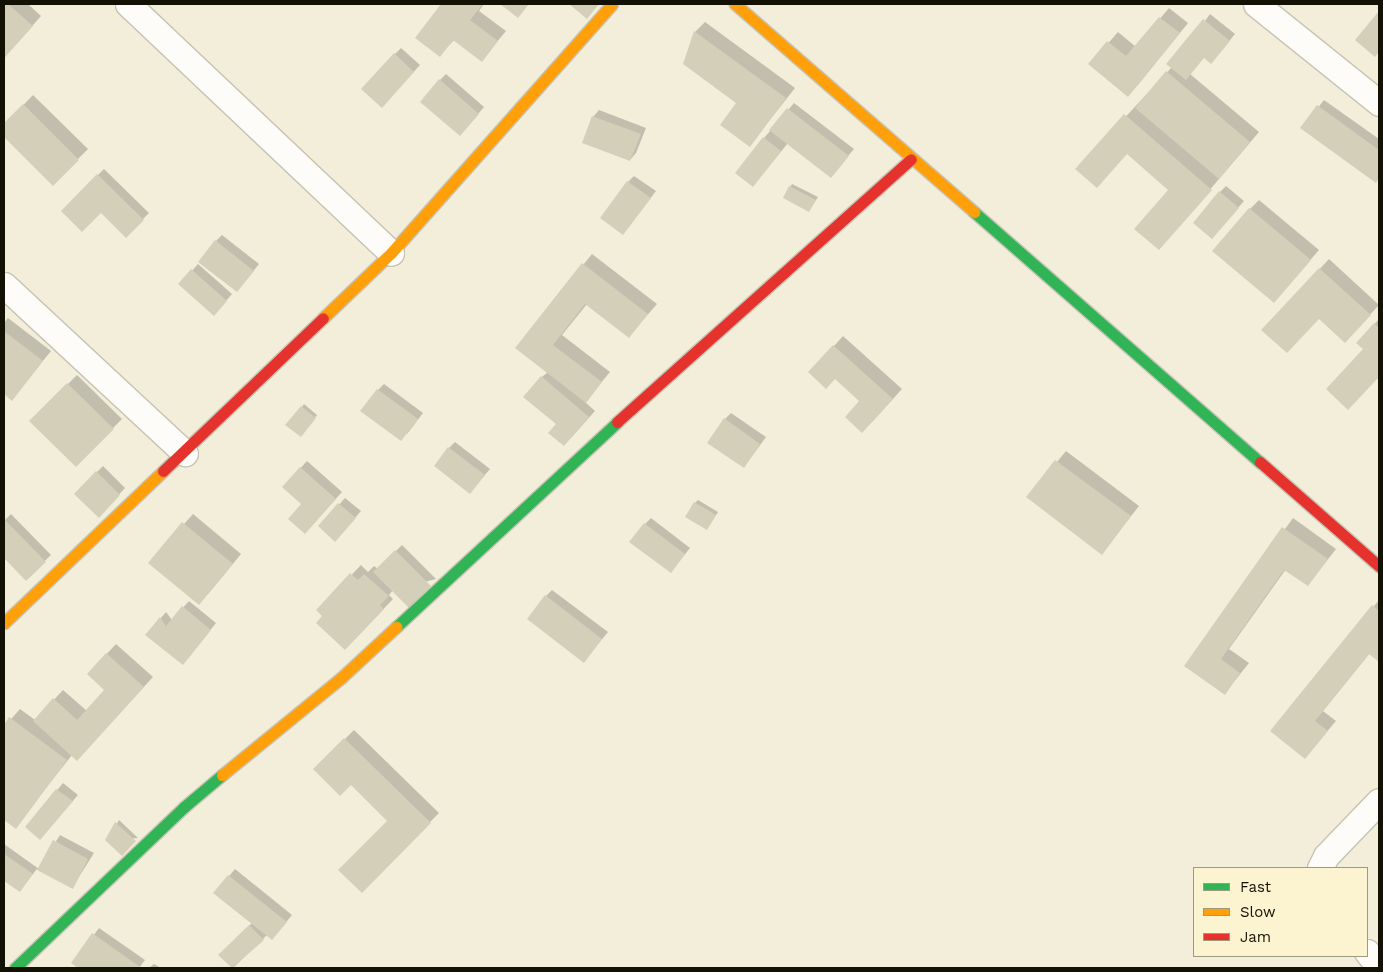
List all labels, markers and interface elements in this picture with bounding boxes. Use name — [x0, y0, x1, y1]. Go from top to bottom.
legend — [1193, 867, 1368, 957]
text: Fast — [1240, 878, 1271, 896]
text: Slow — [1240, 903, 1276, 921]
text: Jam — [1240, 928, 1271, 946]

